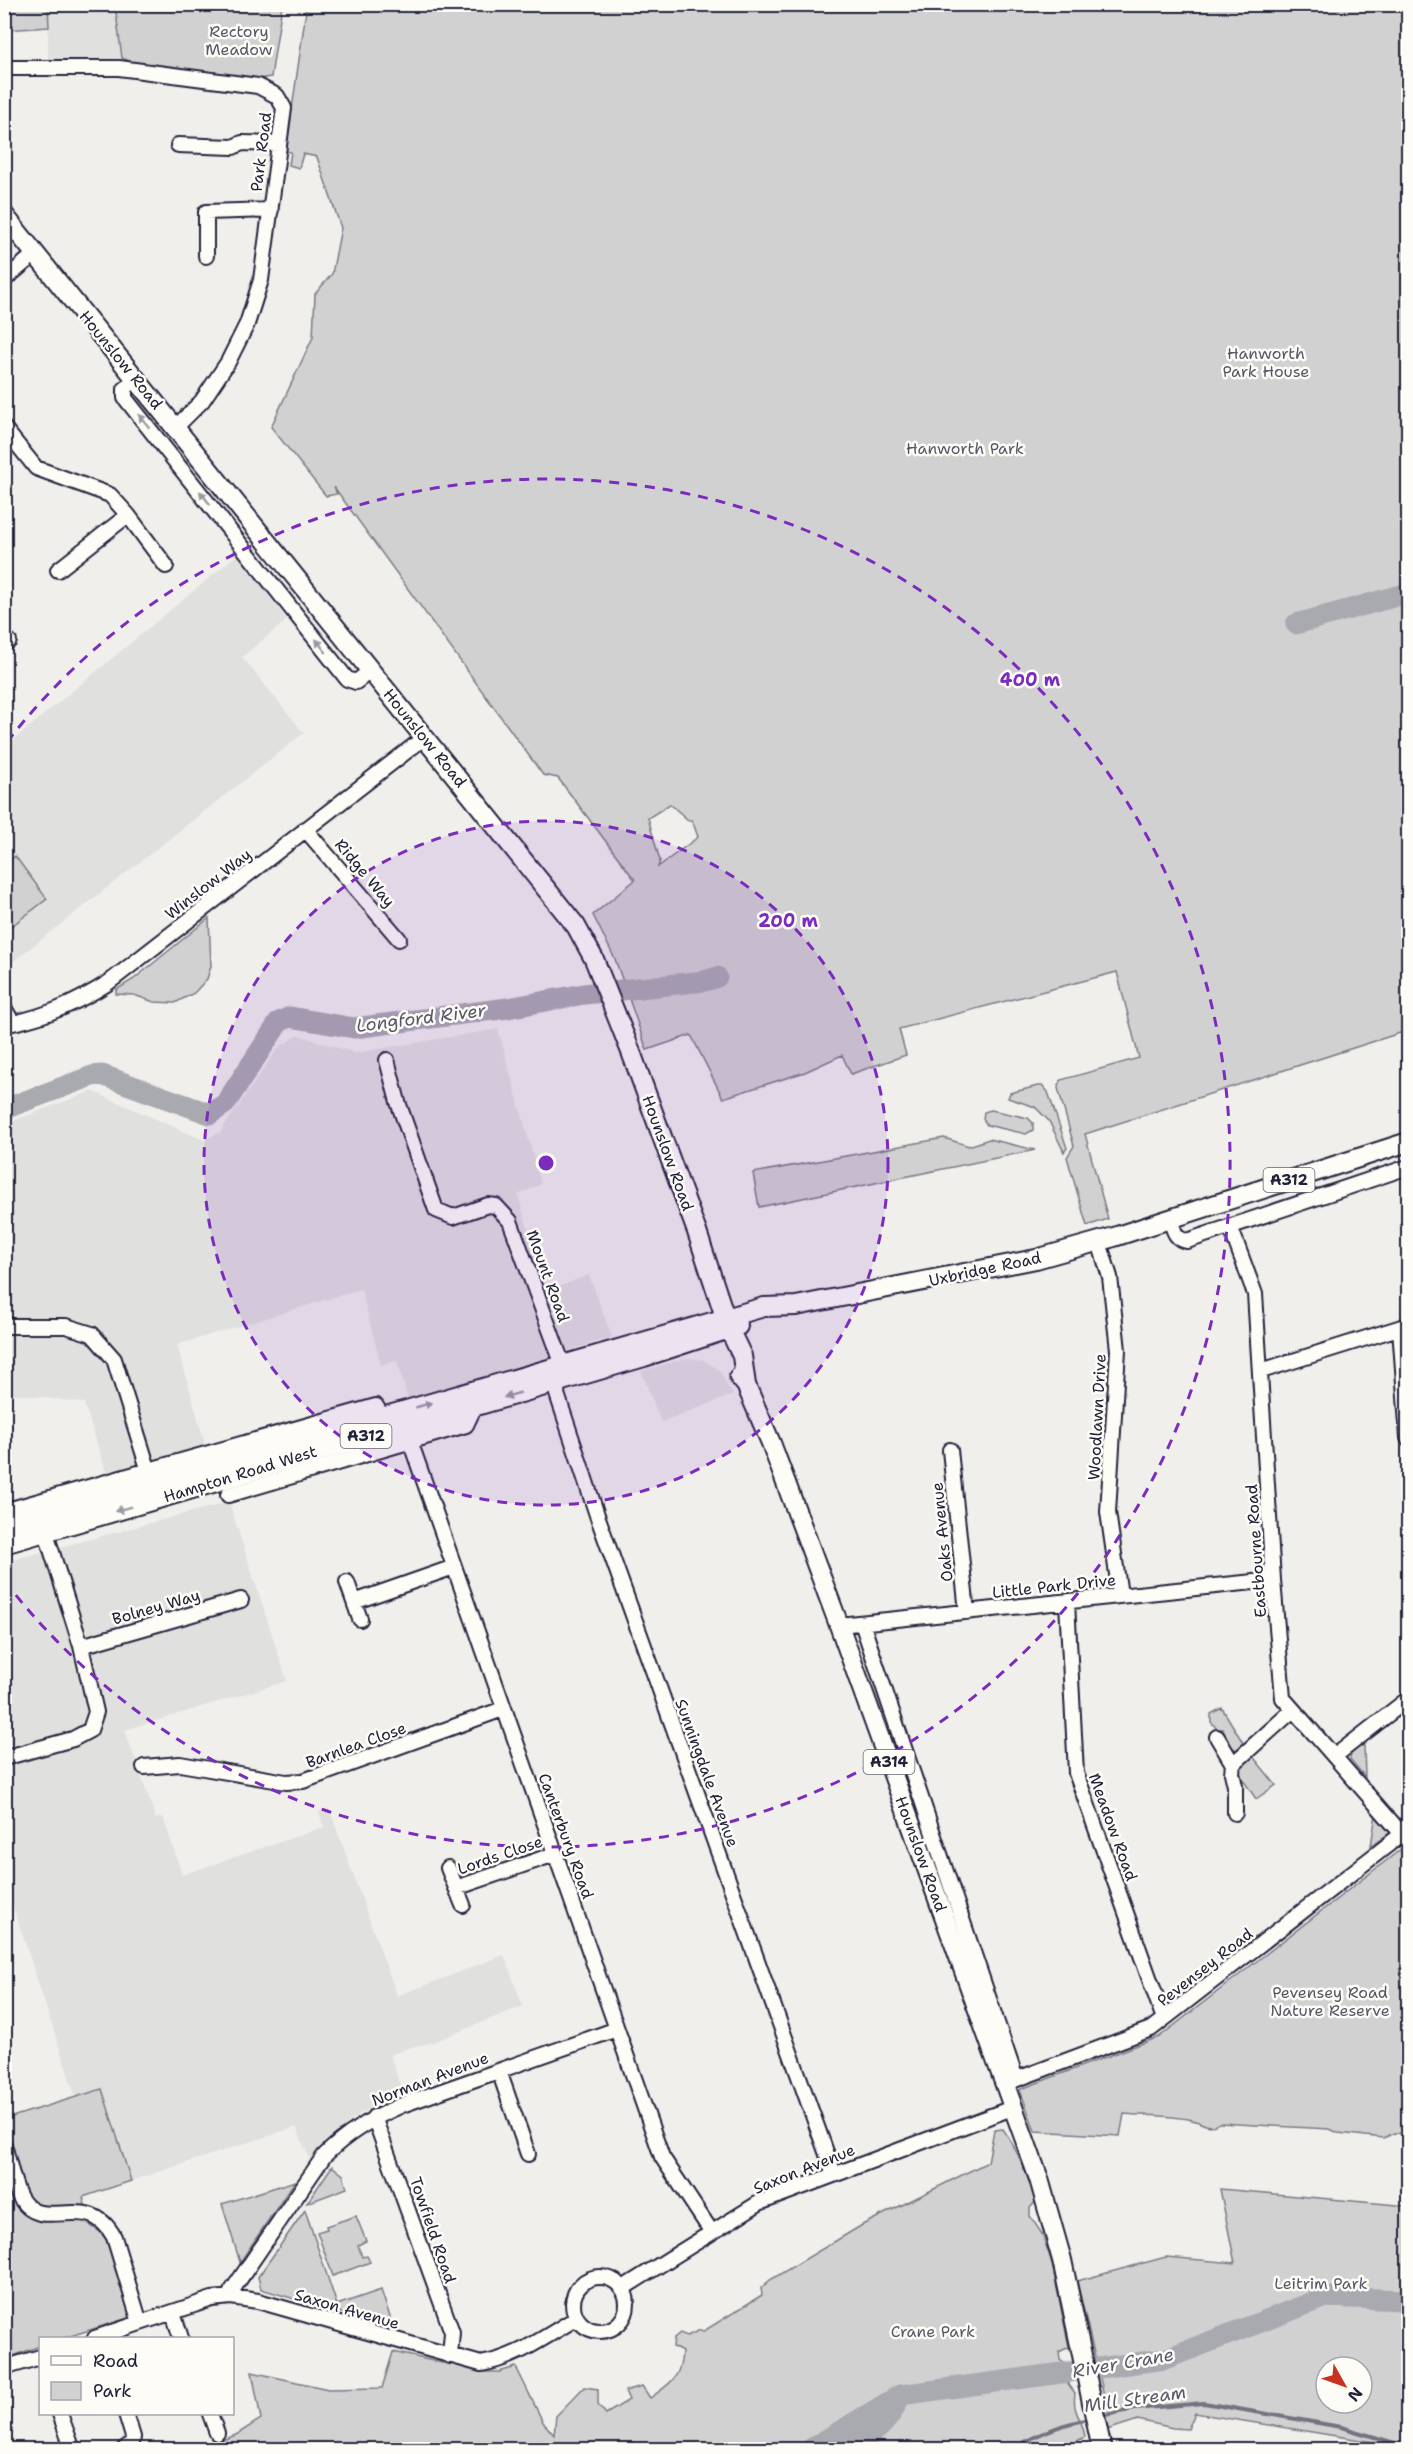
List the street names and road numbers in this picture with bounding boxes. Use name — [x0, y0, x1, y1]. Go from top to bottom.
street label: Park Road — [246, 111, 276, 193]
street label: Hounslow Road — [75, 306, 167, 414]
street label: Hounslow Road — [379, 684, 471, 792]
street label: Ridge Way — [330, 834, 400, 912]
street label: Winslow Way — [161, 844, 255, 924]
street label: Hounslow Road — [637, 1092, 699, 1214]
road number: A312 — [1264, 1168, 1314, 1192]
street label: Mount Road — [522, 1227, 574, 1325]
street label: Uxbridge Road — [927, 1247, 1043, 1291]
street label: Woodlawn Drive — [1083, 1353, 1111, 1481]
road number: A312 — [340, 1424, 392, 1448]
street label: Hampton Road West — [161, 1441, 319, 1507]
street label: Oaks Avenue — [926, 1481, 958, 1583]
street label: Eastbourne Road — [1241, 1484, 1271, 1618]
street label: Little Park Drive — [991, 1569, 1117, 1603]
street label: Bolney Way — [110, 1584, 202, 1630]
street label: Sunningdale Avenue — [670, 1696, 744, 1850]
street label: Barnlea Close — [303, 1717, 409, 1773]
road number: A314 — [864, 1750, 914, 1774]
street label: Canterbury Road — [534, 1770, 598, 1902]
street label: Meadow Road — [1084, 1770, 1142, 1884]
street label: Hounslow Road — [890, 1793, 952, 1915]
street label: Lords Close — [455, 1831, 545, 1879]
street label: Pevensey Road — [1153, 1923, 1257, 2011]
street label: Norman Avenue — [368, 2047, 492, 2111]
street label: Saxon Avenue — [750, 2139, 858, 2199]
street label: Towfield Road — [405, 2174, 461, 2286]
street label: Saxon Avenue — [292, 2284, 402, 2334]

